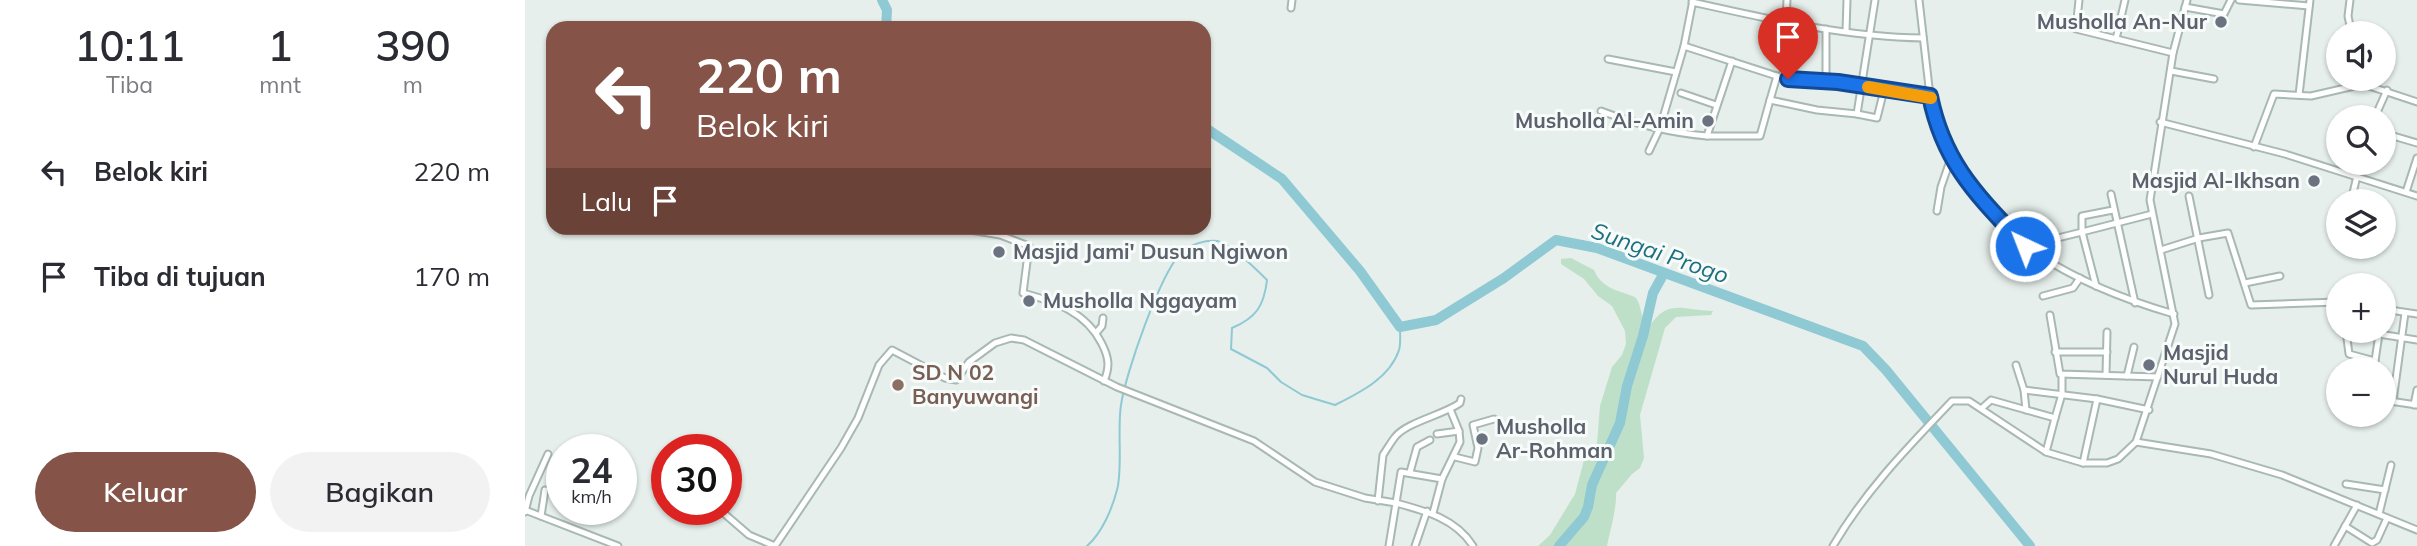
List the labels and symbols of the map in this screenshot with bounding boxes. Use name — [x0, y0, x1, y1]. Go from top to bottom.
pin — [1758, 7, 1818, 79]
place label: Musholla An-Nur — [2037, 8, 2208, 34]
marker: Musholla An-Nur — [2213, 14, 2229, 30]
place label: Musholla Al-Amin — [1515, 107, 1694, 133]
marker: Musholla Al-Amin — [1700, 113, 1716, 129]
place label: Masjid Al-Ikhsan — [2132, 167, 2300, 193]
marker: Masjid Al-Ikhsan — [2306, 173, 2322, 189]
position arrow — [1988, 209, 2062, 283]
water label: Sungai Progo — [1588, 215, 1733, 290]
place label: Masjid Jami' Dusun Ngiwon — [1013, 238, 1288, 264]
marker: Masjid Jami' Dusun Ngiwon — [991, 244, 1007, 260]
place label: Musholla Nggayam — [1043, 287, 1237, 313]
marker: Musholla Nggayam — [1021, 293, 1037, 309]
place label: Masjid Nurul Huda — [2163, 339, 2278, 389]
marker: Masjid Nurul Huda — [2141, 357, 2157, 373]
place label: SD N 02 Banyuwangi — [912, 359, 1039, 409]
marker: SD N 02 Banyuwangi — [890, 377, 906, 393]
place label: Musholla Ar-Rohman — [1496, 413, 1613, 463]
marker: Musholla Ar-Rohman — [1474, 431, 1490, 447]
speed limit sign: 30 — [651, 434, 742, 525]

